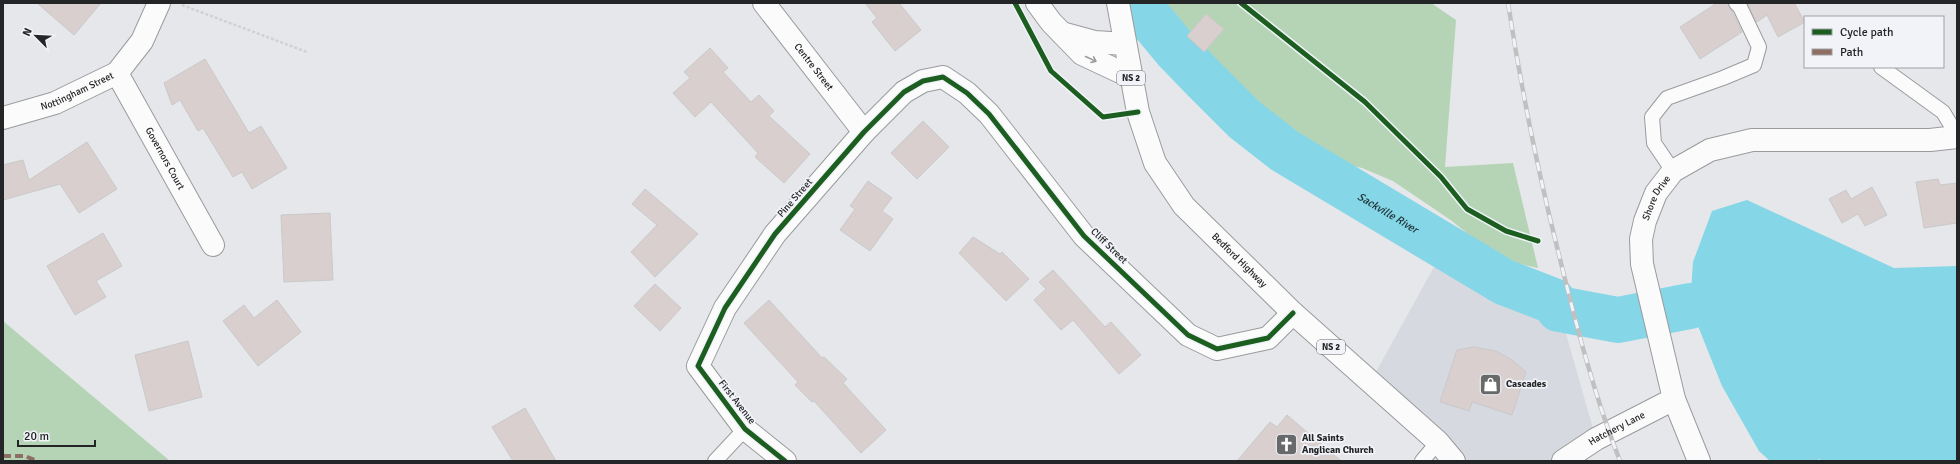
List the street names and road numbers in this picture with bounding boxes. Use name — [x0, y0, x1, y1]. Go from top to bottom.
street label: Centre Street — [791, 41, 836, 94]
street label: Nottingham Street — [39, 69, 116, 113]
road number: NS 2 — [1117, 71, 1145, 85]
street label: Governors Court — [143, 125, 187, 192]
street label: Shore Drive — [1640, 173, 1673, 222]
street label: Pine Street — [775, 176, 815, 220]
street label: Cliff Street — [1088, 226, 1130, 267]
street label: Bedford Highway — [1209, 231, 1270, 290]
road number: NS 2 — [1317, 340, 1345, 354]
street label: First Avenue — [716, 377, 758, 427]
street label: Hatchery Lane — [1586, 409, 1647, 448]

